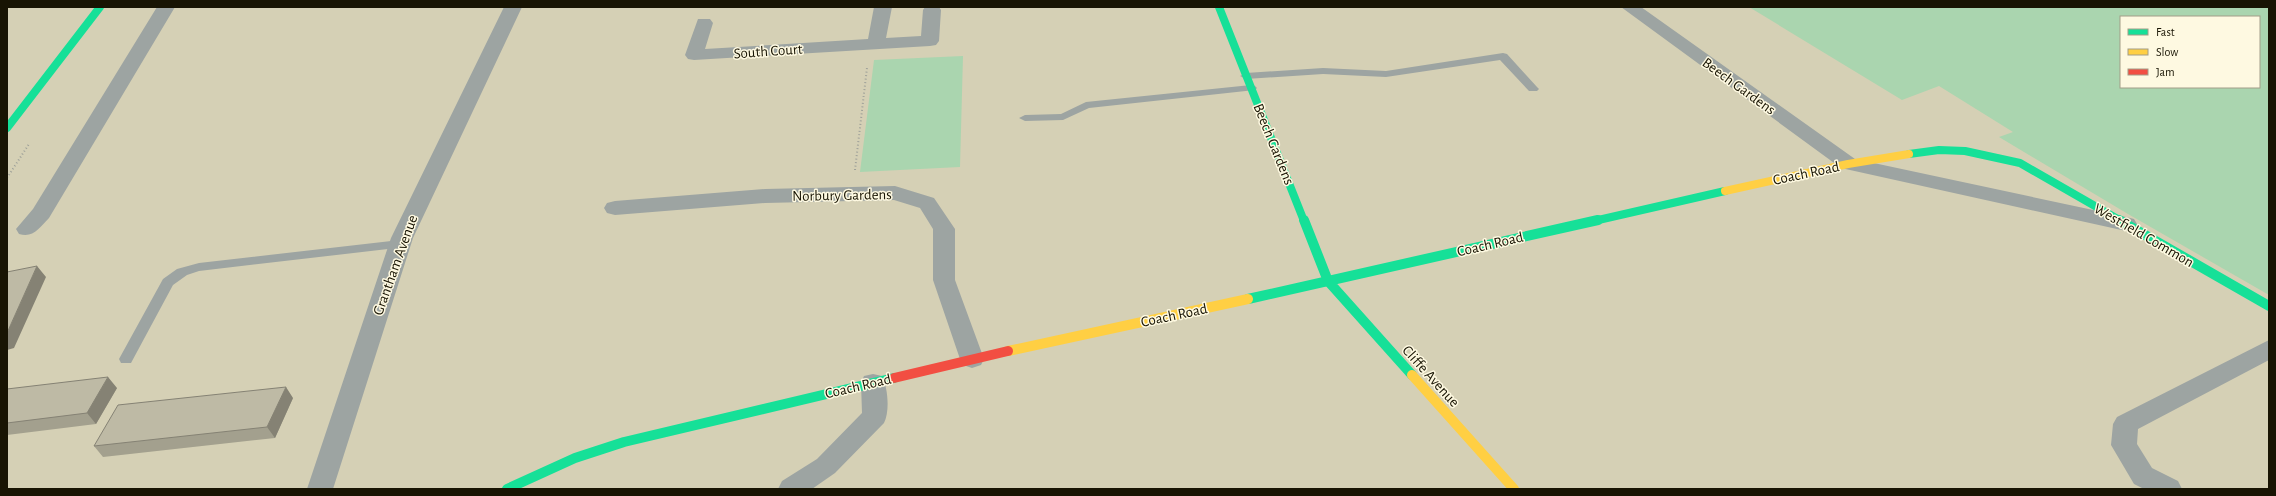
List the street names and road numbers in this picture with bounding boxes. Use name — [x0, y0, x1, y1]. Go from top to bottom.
street label: South Court — [733, 42, 803, 61]
street label: Beech Gardens — [1699, 55, 1778, 118]
street label: Beech Gardens — [1250, 101, 1297, 187]
street label: Coach Road — [1771, 159, 1841, 188]
street label: Norbury Gardens — [792, 187, 892, 204]
street label: Westfield Common — [2091, 201, 2196, 270]
street label: Grantham Avenue — [370, 213, 421, 317]
street label: Coach Road — [1455, 230, 1525, 259]
street label: Coach Road — [1139, 301, 1209, 330]
street label: Cliffe Avenue — [1399, 343, 1462, 410]
street label: Coach Road — [823, 372, 893, 401]

